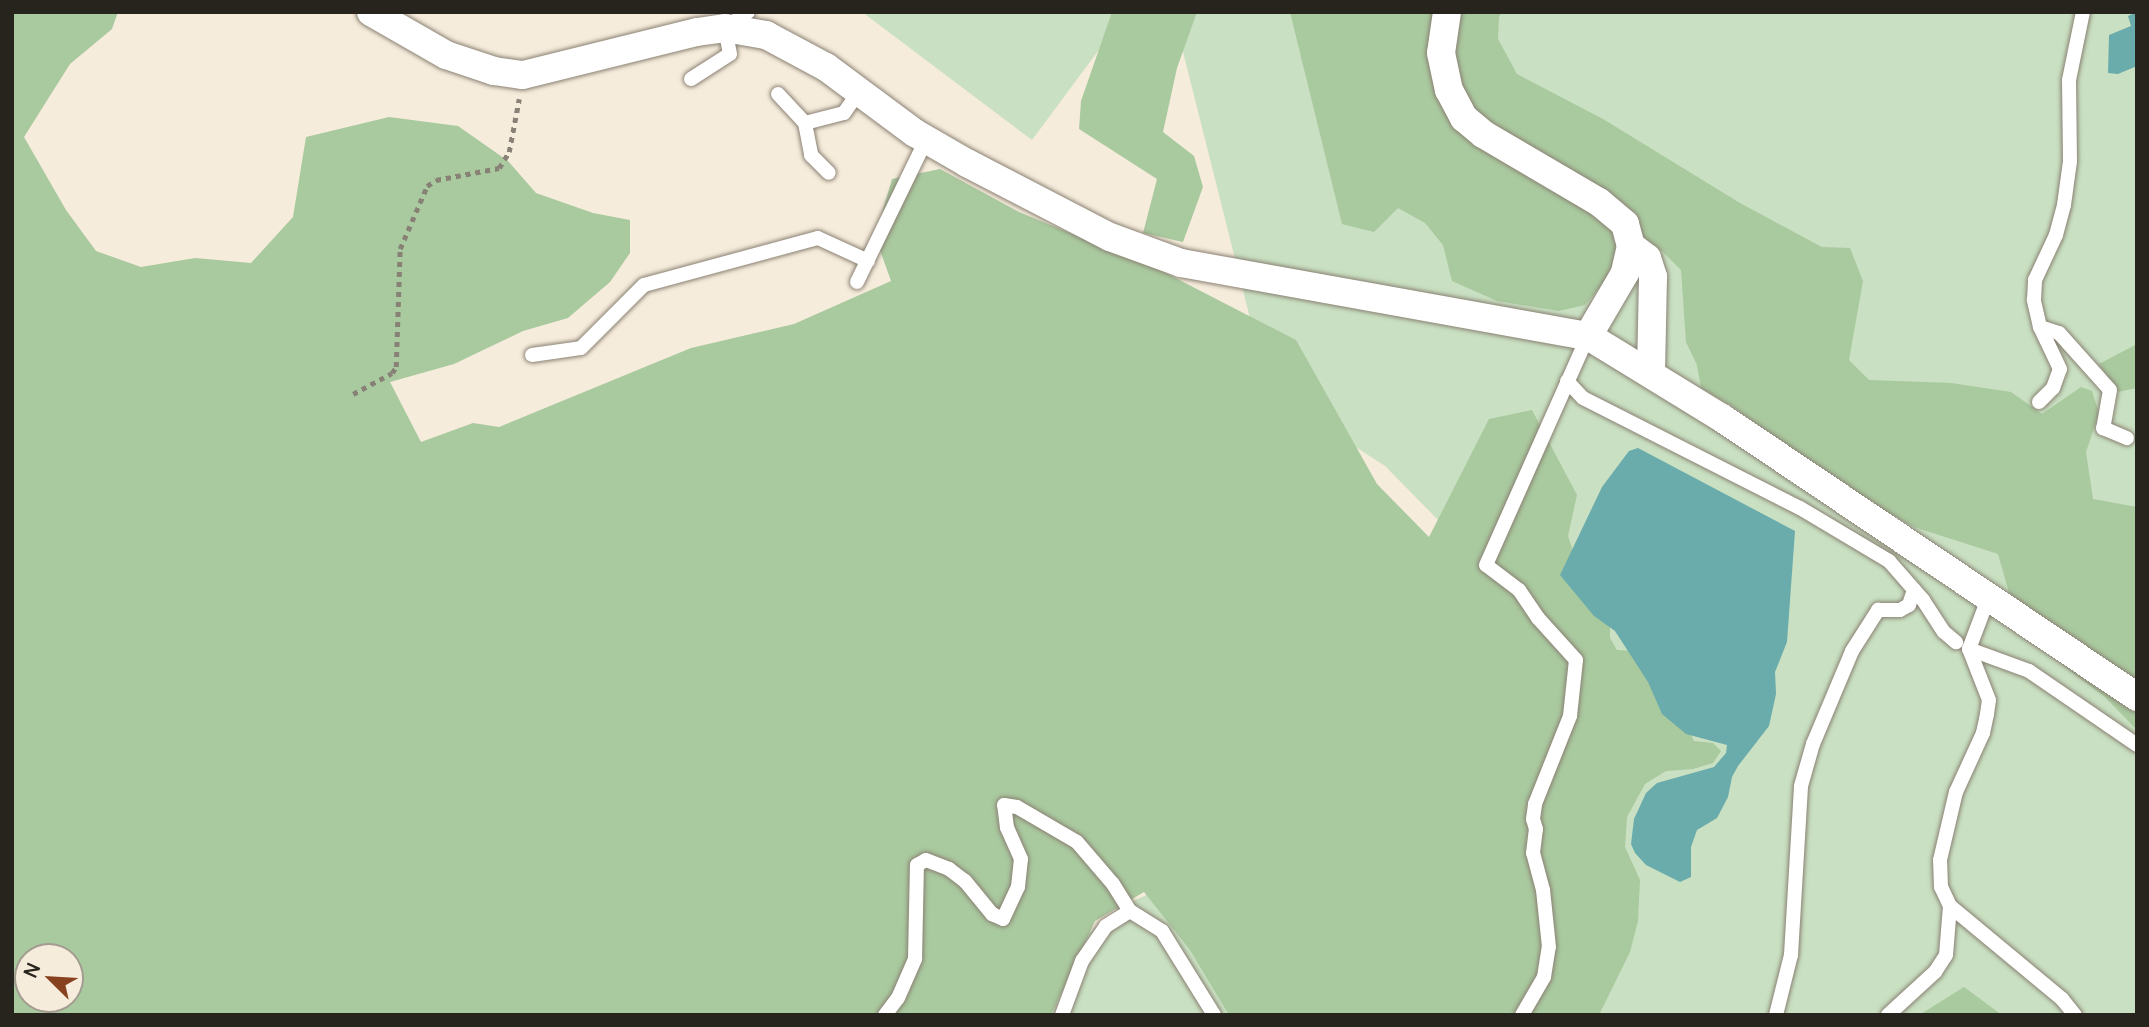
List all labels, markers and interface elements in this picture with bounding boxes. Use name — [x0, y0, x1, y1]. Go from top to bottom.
north arrow — [14, 943, 84, 1013]
text: N — [17, 959, 46, 982]

